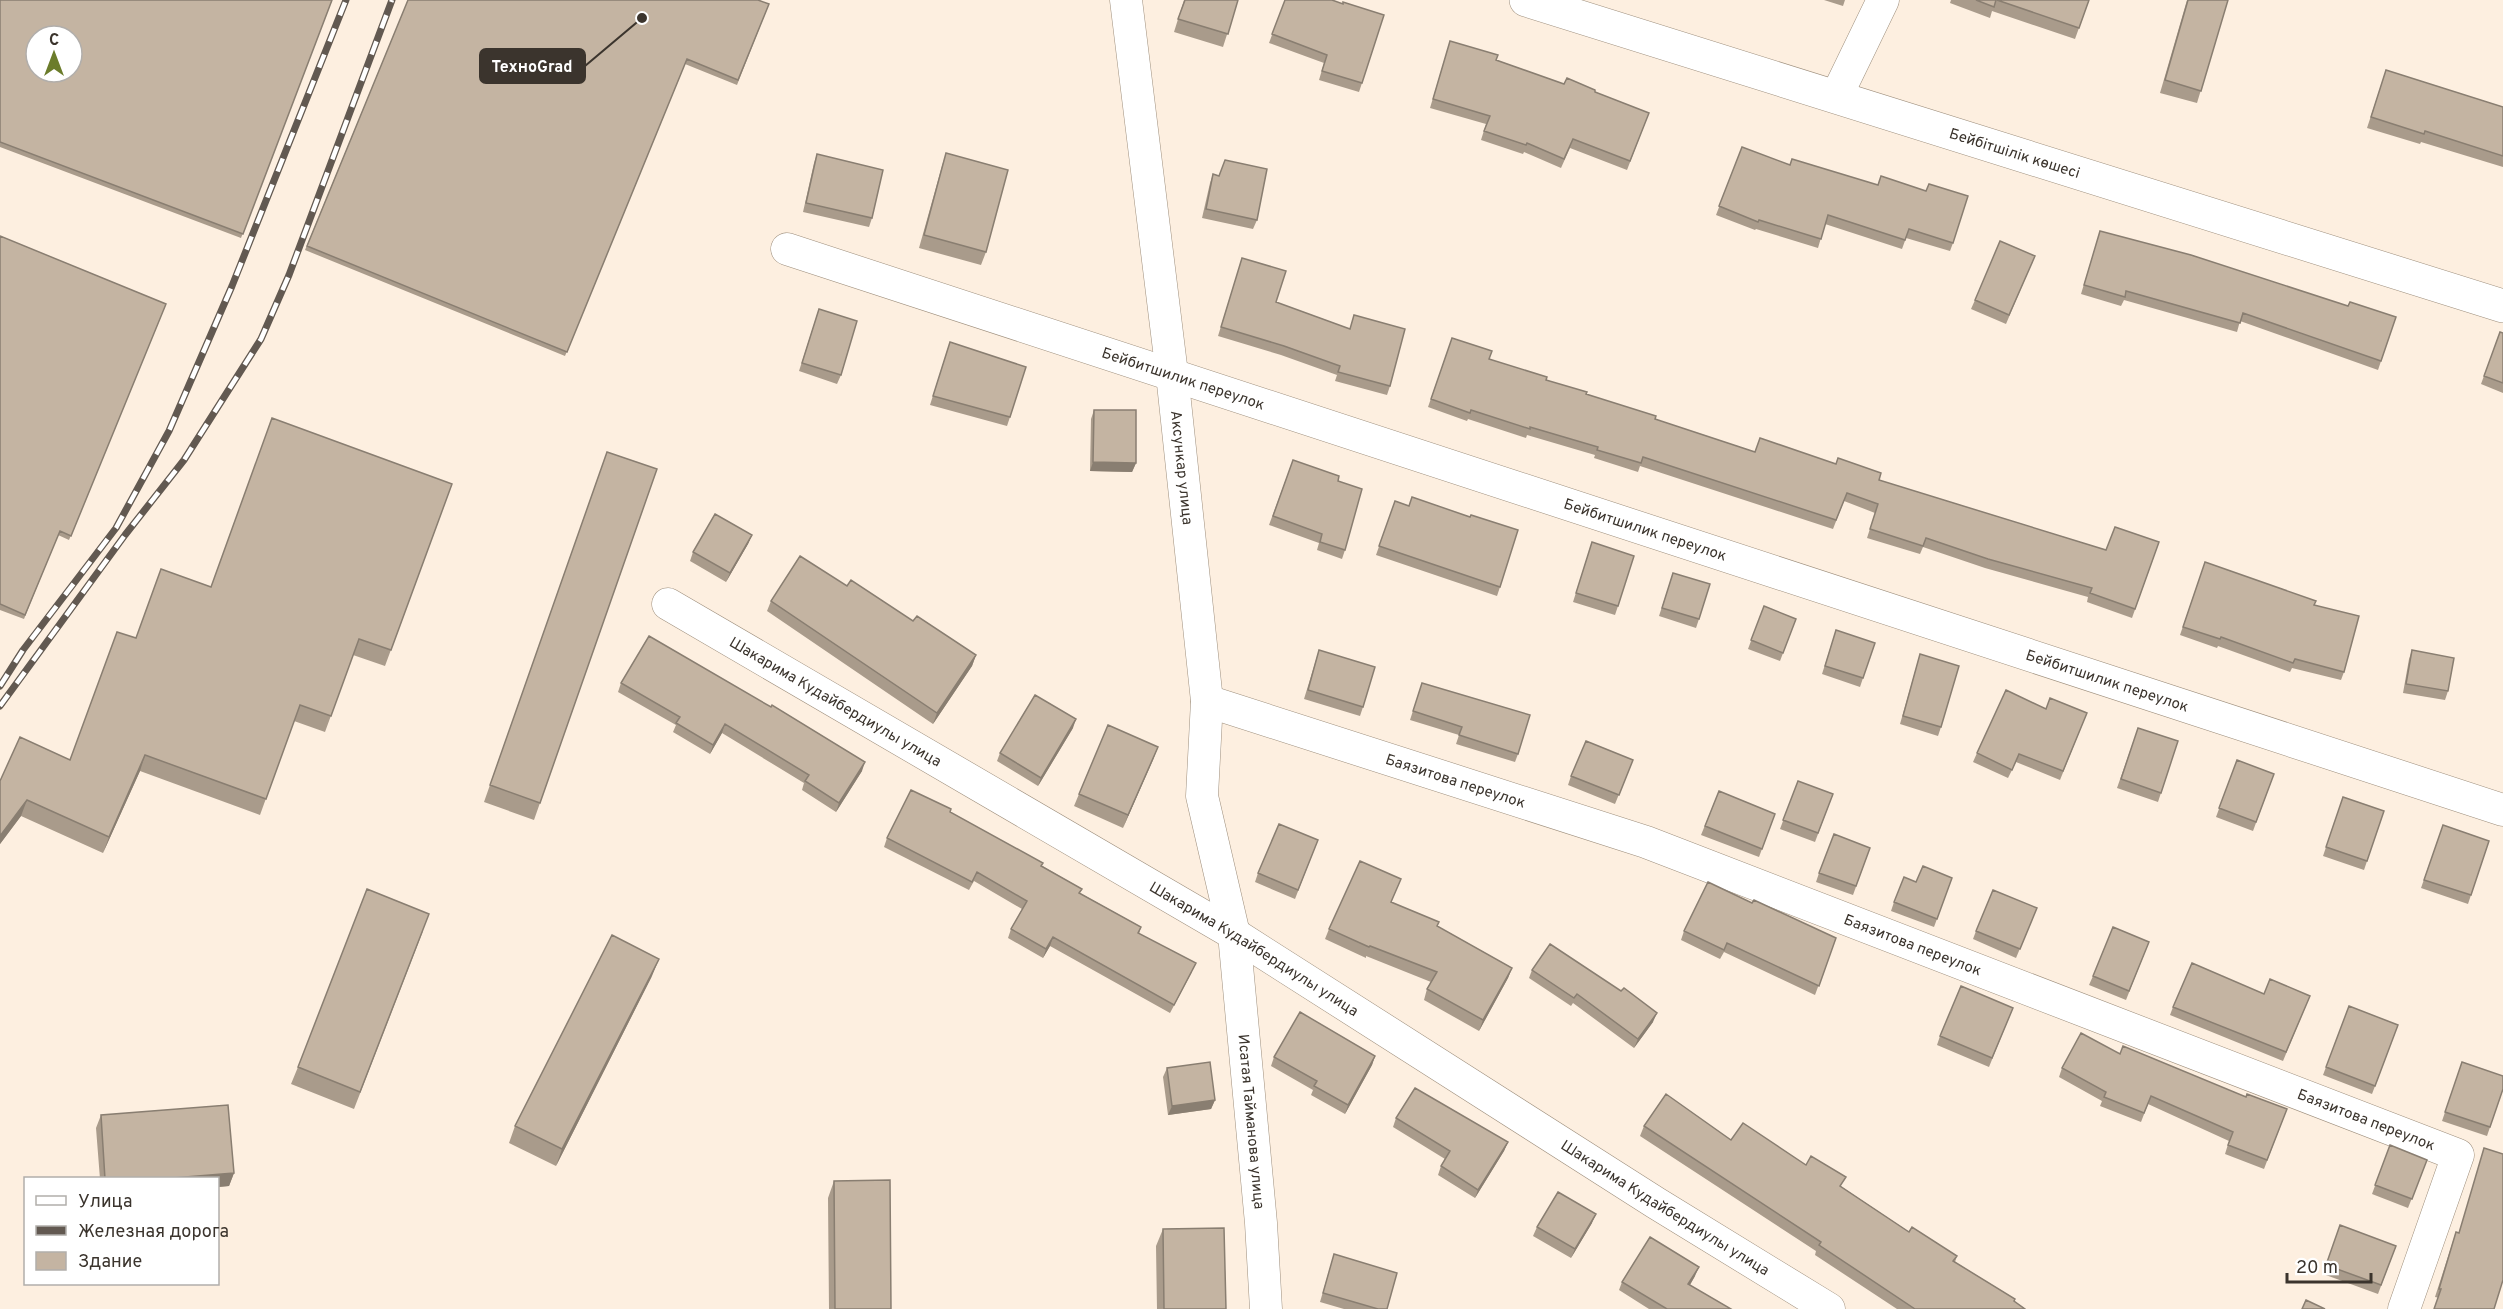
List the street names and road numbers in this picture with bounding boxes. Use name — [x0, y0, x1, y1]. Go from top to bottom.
street label: Бейбітшілік көшесі — [1946, 125, 2082, 184]
street label: Бейбитшилик переулок — [1099, 345, 1267, 416]
street label: Аксункар улица — [1165, 410, 1196, 526]
street label: Бейбитшилик переулок — [1561, 496, 1729, 567]
street label: Шакарима Кудайбердиулы улица — [725, 634, 944, 772]
street label: Бейбитшилик переулок — [2023, 647, 2191, 718]
street label: Баязитова переулок — [1383, 751, 1528, 814]
street label: Шакарима Кудайбердиулы улица — [1145, 879, 1361, 1022]
street label: Баязитова переулок — [1841, 911, 1984, 981]
street label: Исатая Тайманова улица — [1232, 1033, 1268, 1210]
street label: Баязитова переулок — [2294, 1086, 2437, 1156]
street label: Шакарима Кудайбердиулы улица — [1557, 1137, 1772, 1281]

